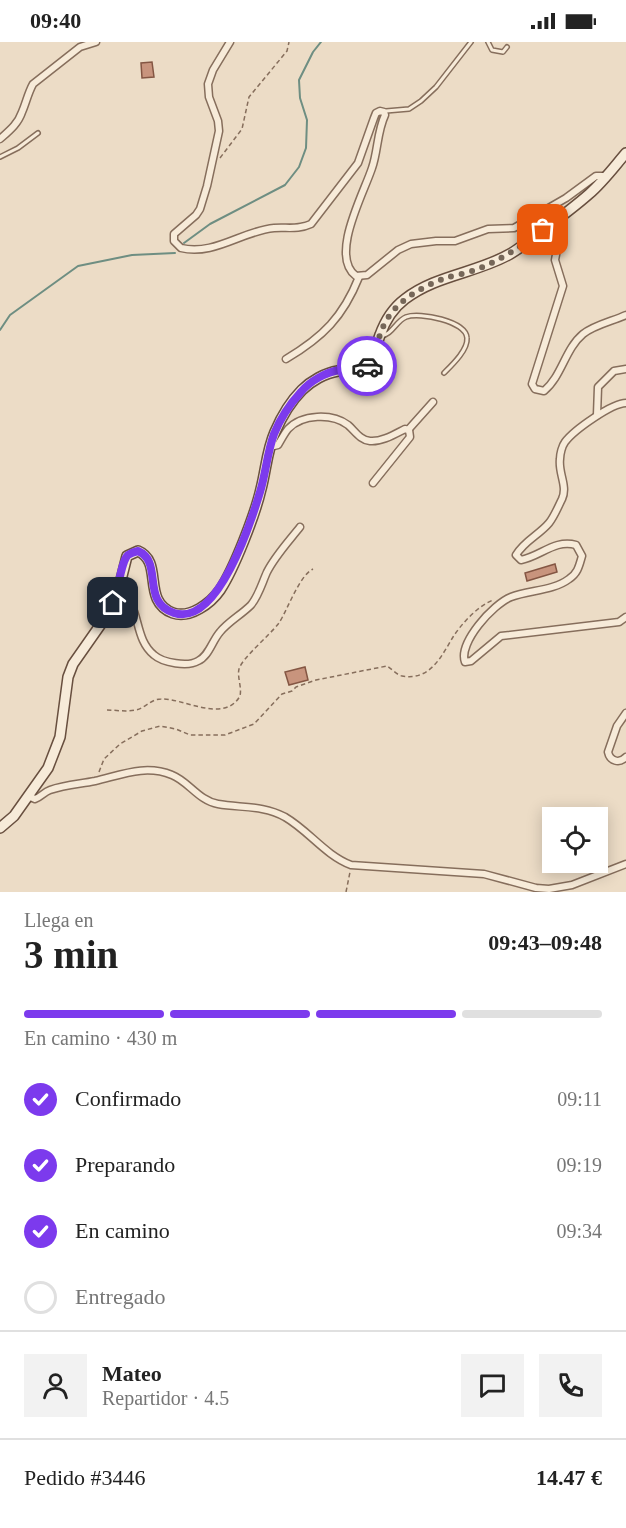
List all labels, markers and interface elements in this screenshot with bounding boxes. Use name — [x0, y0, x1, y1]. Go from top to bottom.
text: 09:40 — [30, 8, 81, 33]
pin — [517, 204, 568, 255]
icon: bag — [526, 213, 559, 246]
courier — [337, 336, 397, 396]
icon: car — [351, 350, 384, 383]
pin — [87, 577, 138, 628]
icon: home — [96, 586, 129, 619]
map controls — [542, 807, 608, 873]
button: locate — [542, 807, 608, 873]
text: Llega en — [24, 909, 93, 931]
text: 09:43–09:48 — [488, 930, 602, 955]
text: 3 min — [24, 933, 118, 976]
text: En camino · 430 m — [24, 1027, 177, 1049]
icon: check — [24, 1083, 57, 1116]
text: Confirmado — [75, 1086, 181, 1111]
text: 09:11 — [557, 1088, 602, 1110]
icon: check — [24, 1149, 57, 1182]
text: Preparando — [75, 1152, 175, 1177]
text: 09:19 — [556, 1154, 602, 1176]
icon: check — [24, 1215, 57, 1248]
text: En camino — [75, 1218, 170, 1243]
text: 09:34 — [556, 1220, 602, 1242]
text: Entregado — [75, 1284, 165, 1309]
button: person — [24, 1354, 87, 1417]
button: chat — [461, 1354, 524, 1417]
button: phone — [539, 1354, 602, 1417]
text: Mateo — [102, 1361, 162, 1386]
text: Repartidor · 4.5 — [102, 1387, 229, 1409]
text: Pedido #3446 — [24, 1465, 146, 1490]
text: 14.47 € — [536, 1465, 602, 1490]

